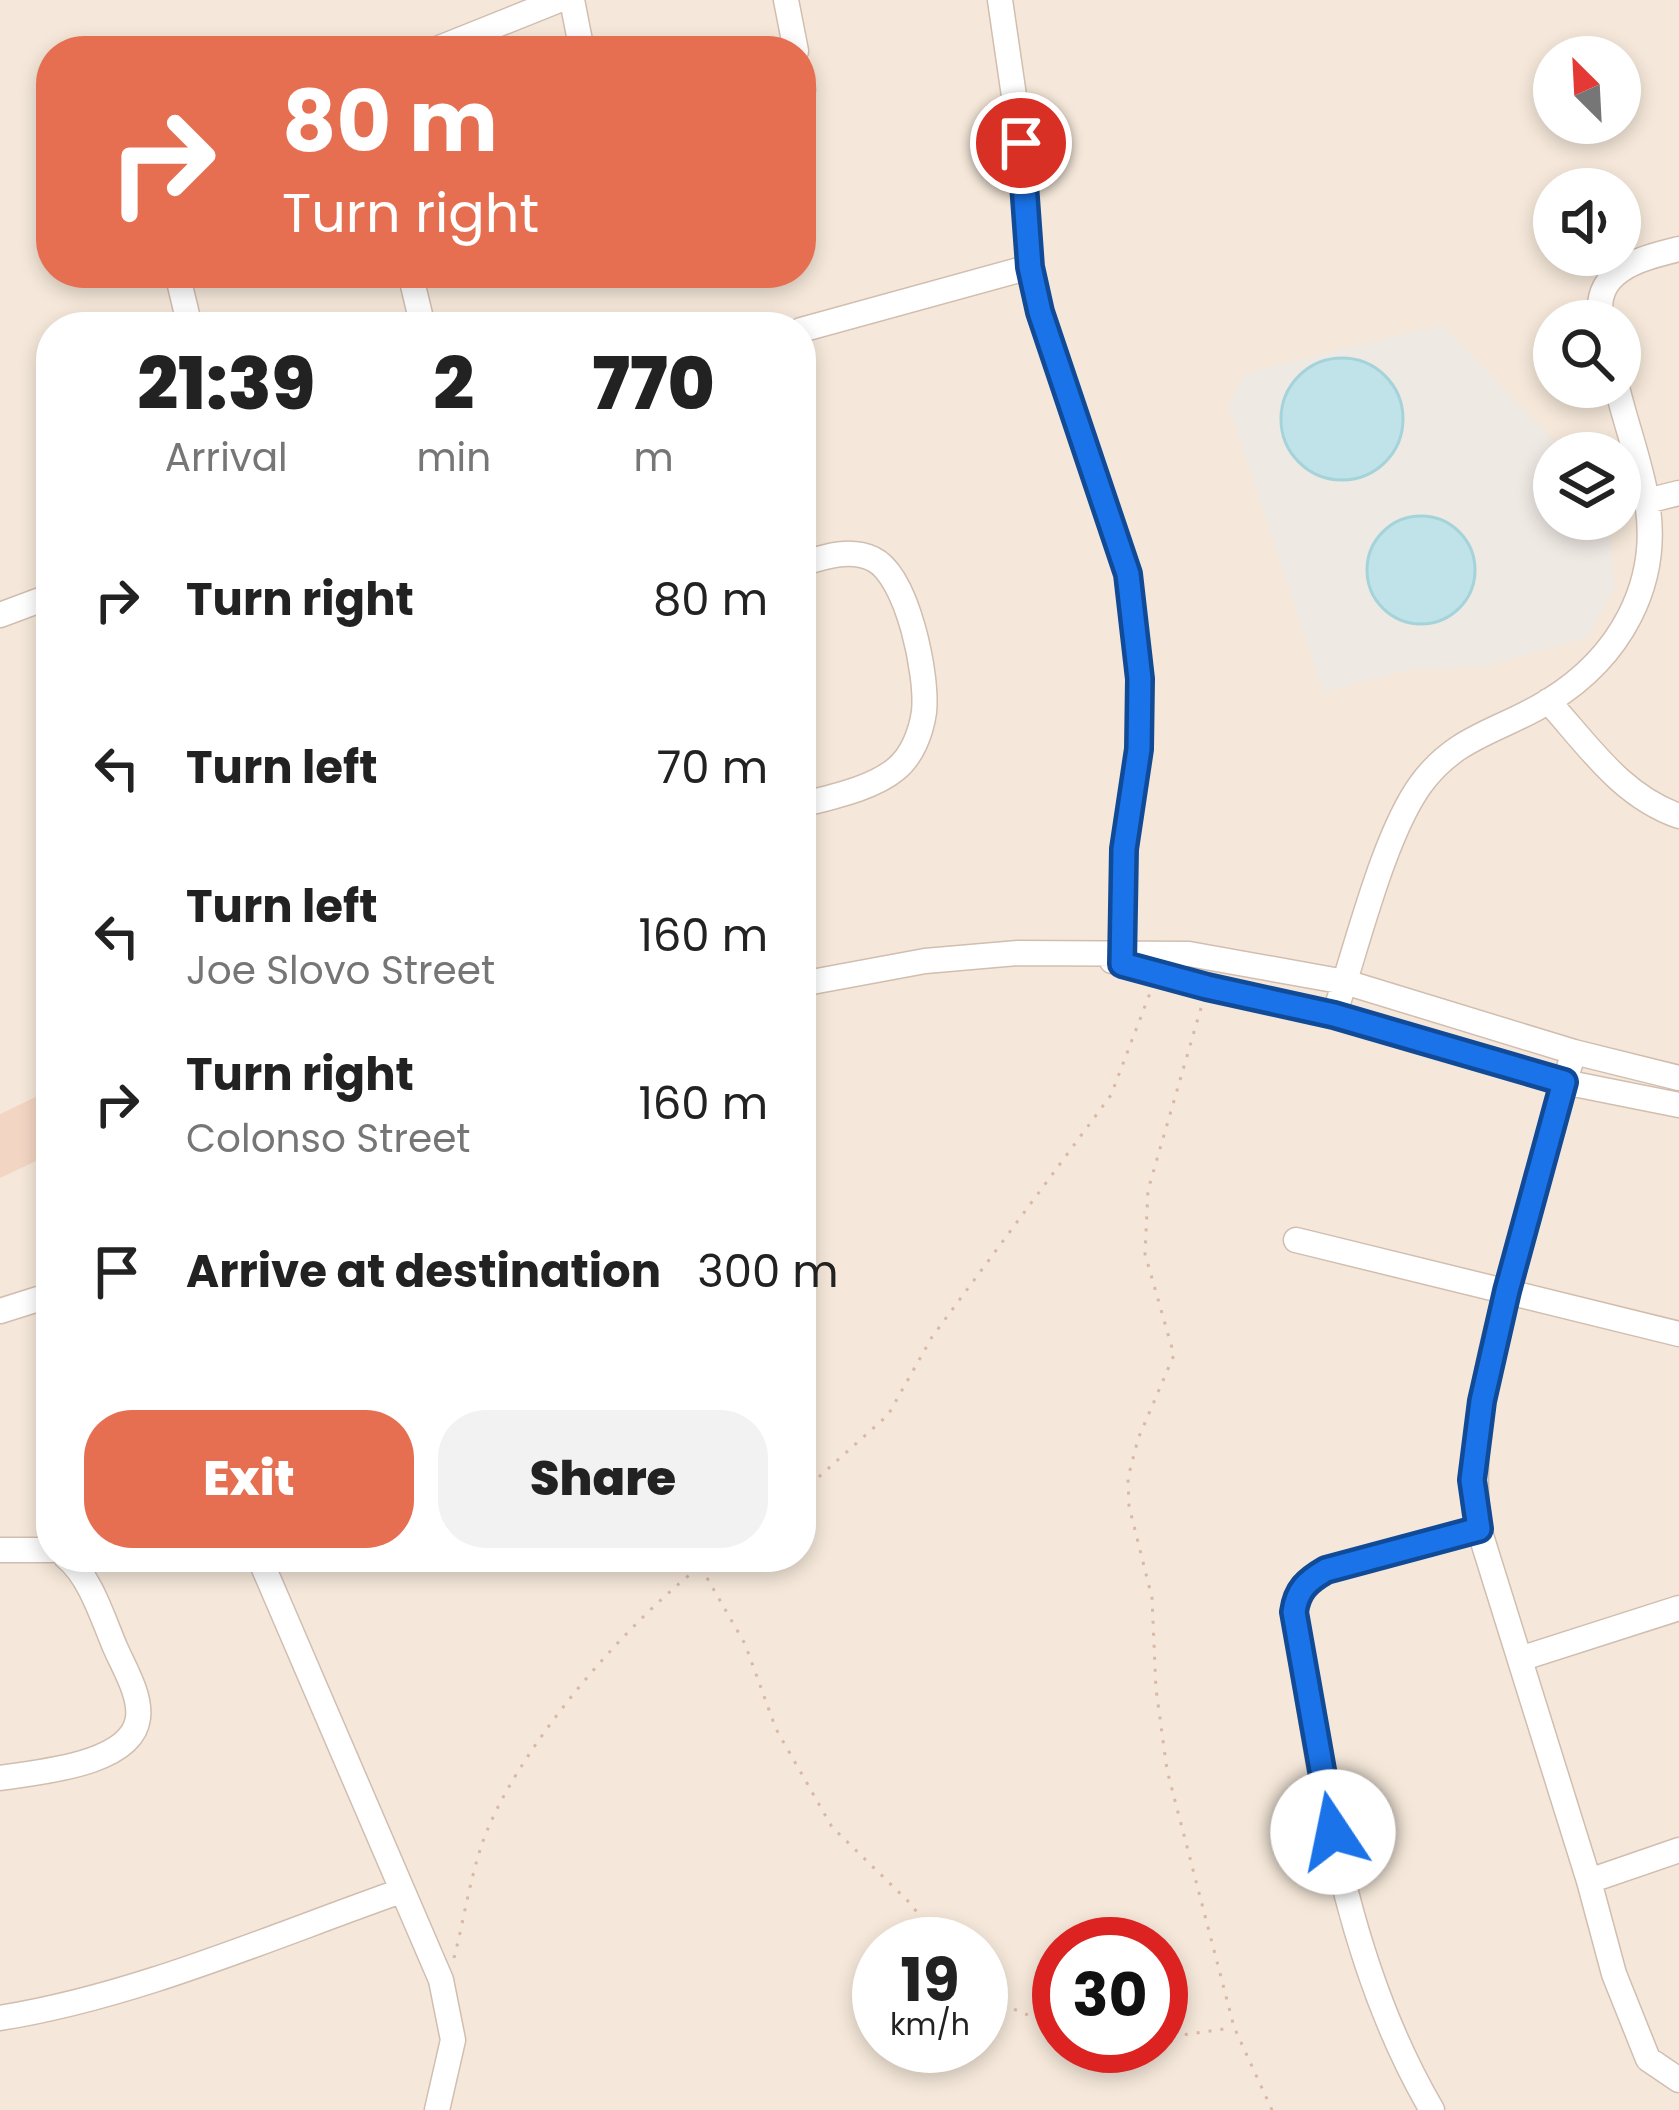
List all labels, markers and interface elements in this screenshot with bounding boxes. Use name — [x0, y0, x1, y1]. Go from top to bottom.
north arrow — [1533, 36, 1641, 144]
map controls — [1533, 36, 1641, 540]
text: 80 m — [282, 63, 498, 180]
icon: right — [84, 84, 240, 240]
pin — [970, 92, 1072, 194]
icon: arrive — [988, 110, 1054, 176]
button: sound — [1533, 168, 1641, 276]
text: Turn right — [282, 175, 539, 251]
button: search — [1533, 300, 1641, 408]
text: 21:39 — [137, 333, 315, 434]
text: 2 — [433, 333, 474, 434]
text: 770 — [592, 333, 715, 434]
text: Arrival — [165, 430, 288, 485]
text: min — [416, 430, 491, 485]
text: m — [633, 430, 674, 485]
button: layers — [1533, 432, 1641, 540]
icon: right — [84, 567, 150, 633]
text: Turn right — [186, 568, 414, 631]
text: 80 m — [653, 568, 768, 631]
icon: left — [84, 735, 150, 801]
text: Turn left — [186, 736, 378, 799]
text: 70 m — [657, 736, 768, 799]
text: Turn left — [186, 875, 378, 938]
icon: left — [84, 903, 150, 969]
text: 160 m — [638, 904, 768, 967]
text: Joe Slovo Street — [186, 943, 495, 998]
text: Turn right — [186, 1043, 414, 1106]
icon: right — [84, 1071, 150, 1137]
text: 160 m — [638, 1072, 768, 1135]
text: Colonso Street — [186, 1111, 471, 1166]
icon: arrive — [84, 1239, 150, 1305]
text: Arrive at destination — [186, 1240, 661, 1303]
text: 300 m — [697, 1240, 839, 1303]
button: Exit — [84, 1410, 414, 1548]
button: Share — [438, 1410, 768, 1548]
position arrow — [1270, 1769, 1396, 1895]
speed limit sign: 30 — [1032, 1917, 1188, 2073]
text: 19 — [900, 1938, 960, 2022]
text: km/h — [890, 2003, 970, 2046]

